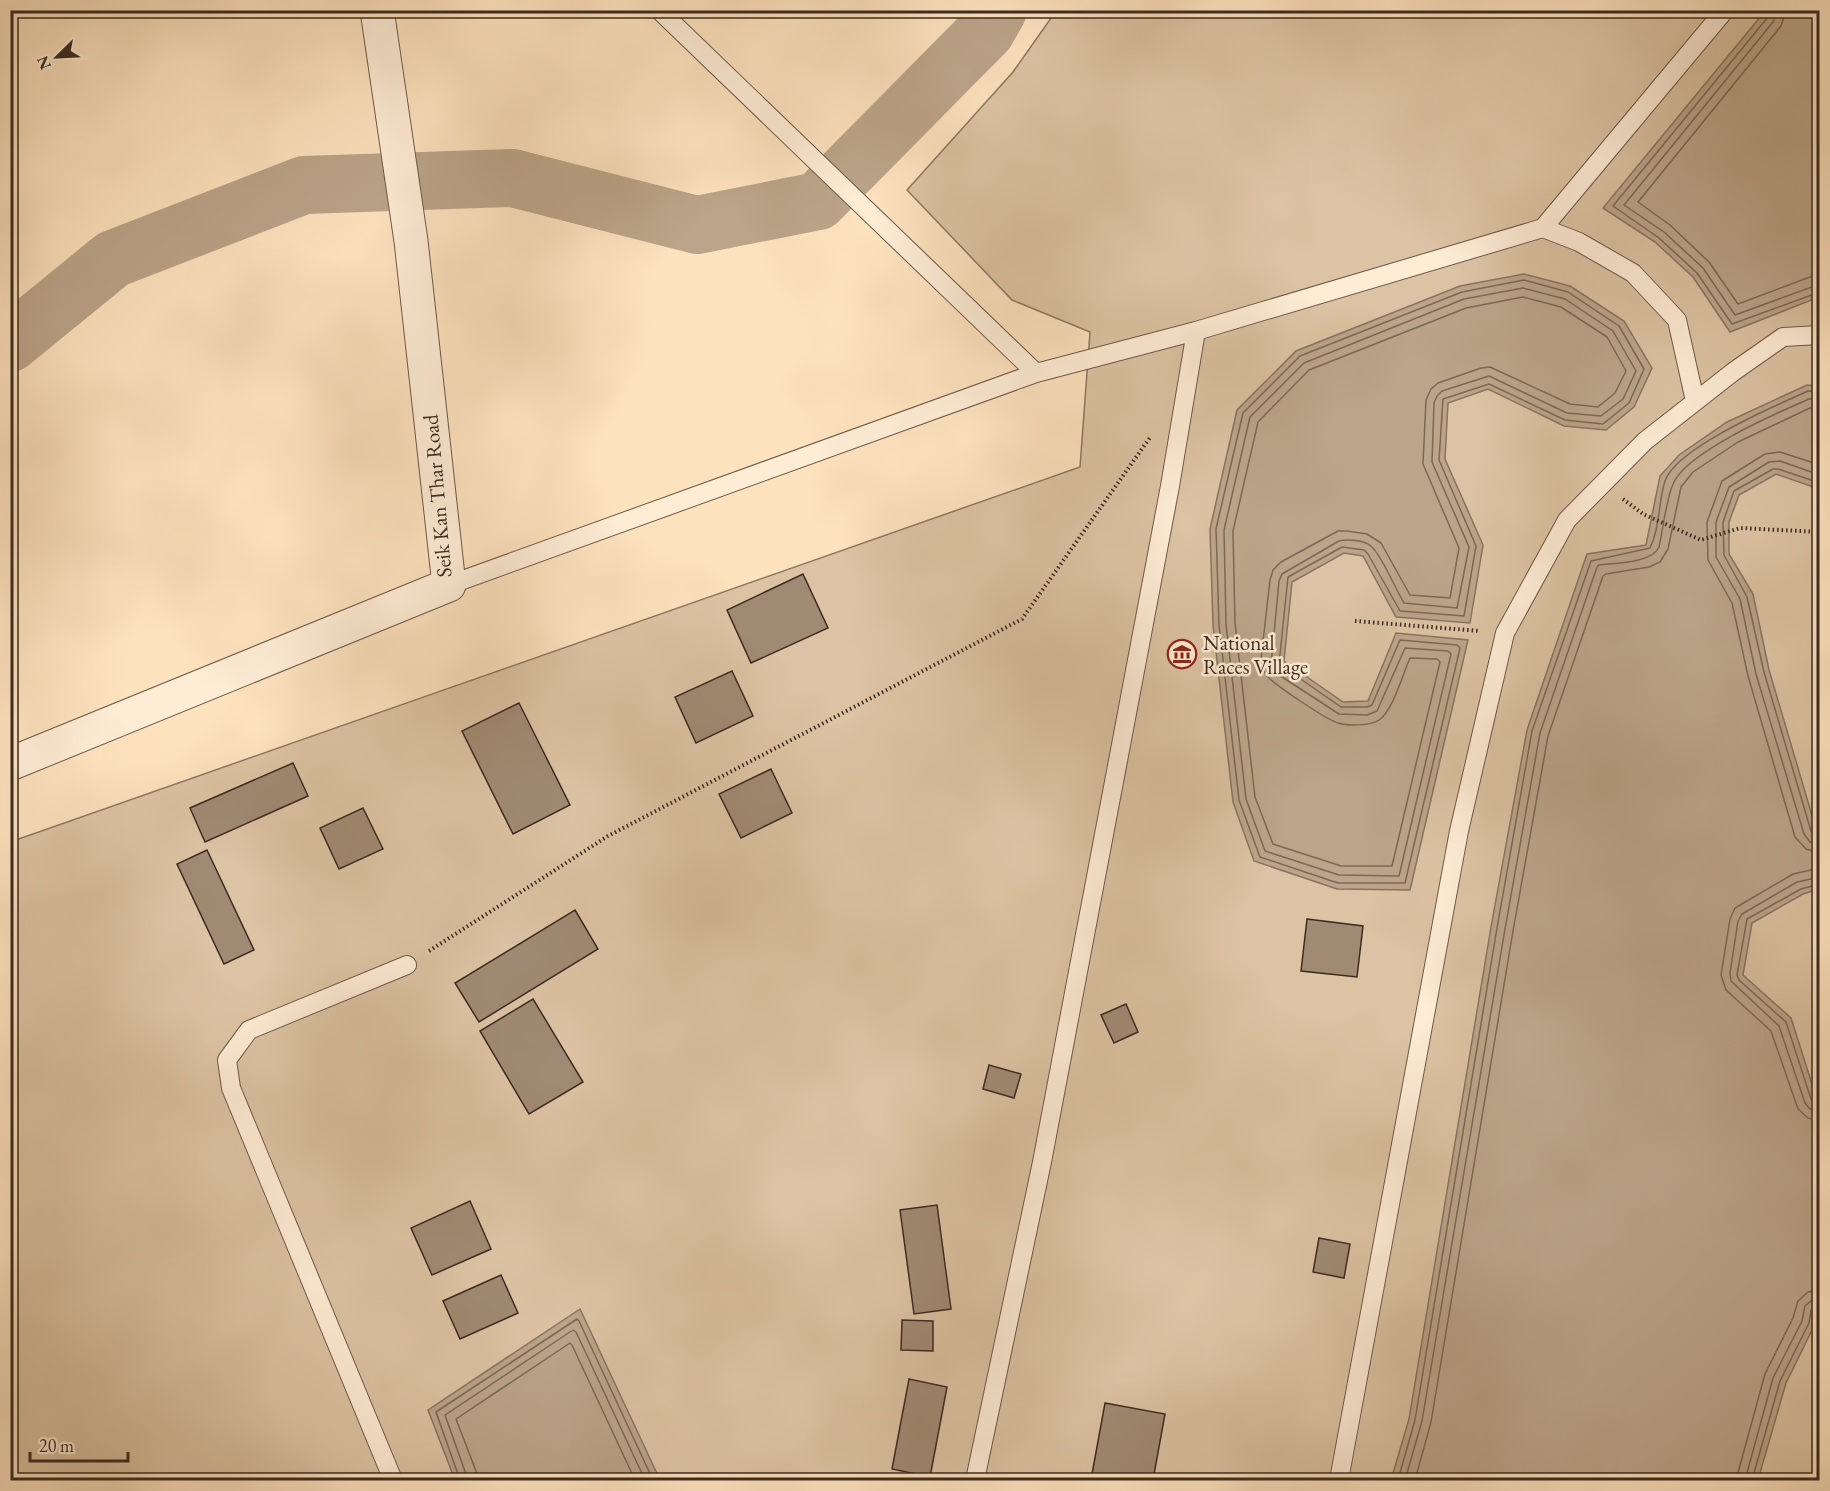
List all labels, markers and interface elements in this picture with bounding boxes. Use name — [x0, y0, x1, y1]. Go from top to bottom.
north arrow — [27, 27, 87, 87]
text: N — [32, 53, 56, 73]
street label: Seik Kan Thar Road — [416, 413, 458, 579]
place label: National Races Village — [1203, 629, 1308, 680]
museum icon: National Races Village — [1166, 638, 1198, 670]
scale bar — [30, 1425, 128, 1463]
text: 20 m — [39, 1434, 74, 1457]

